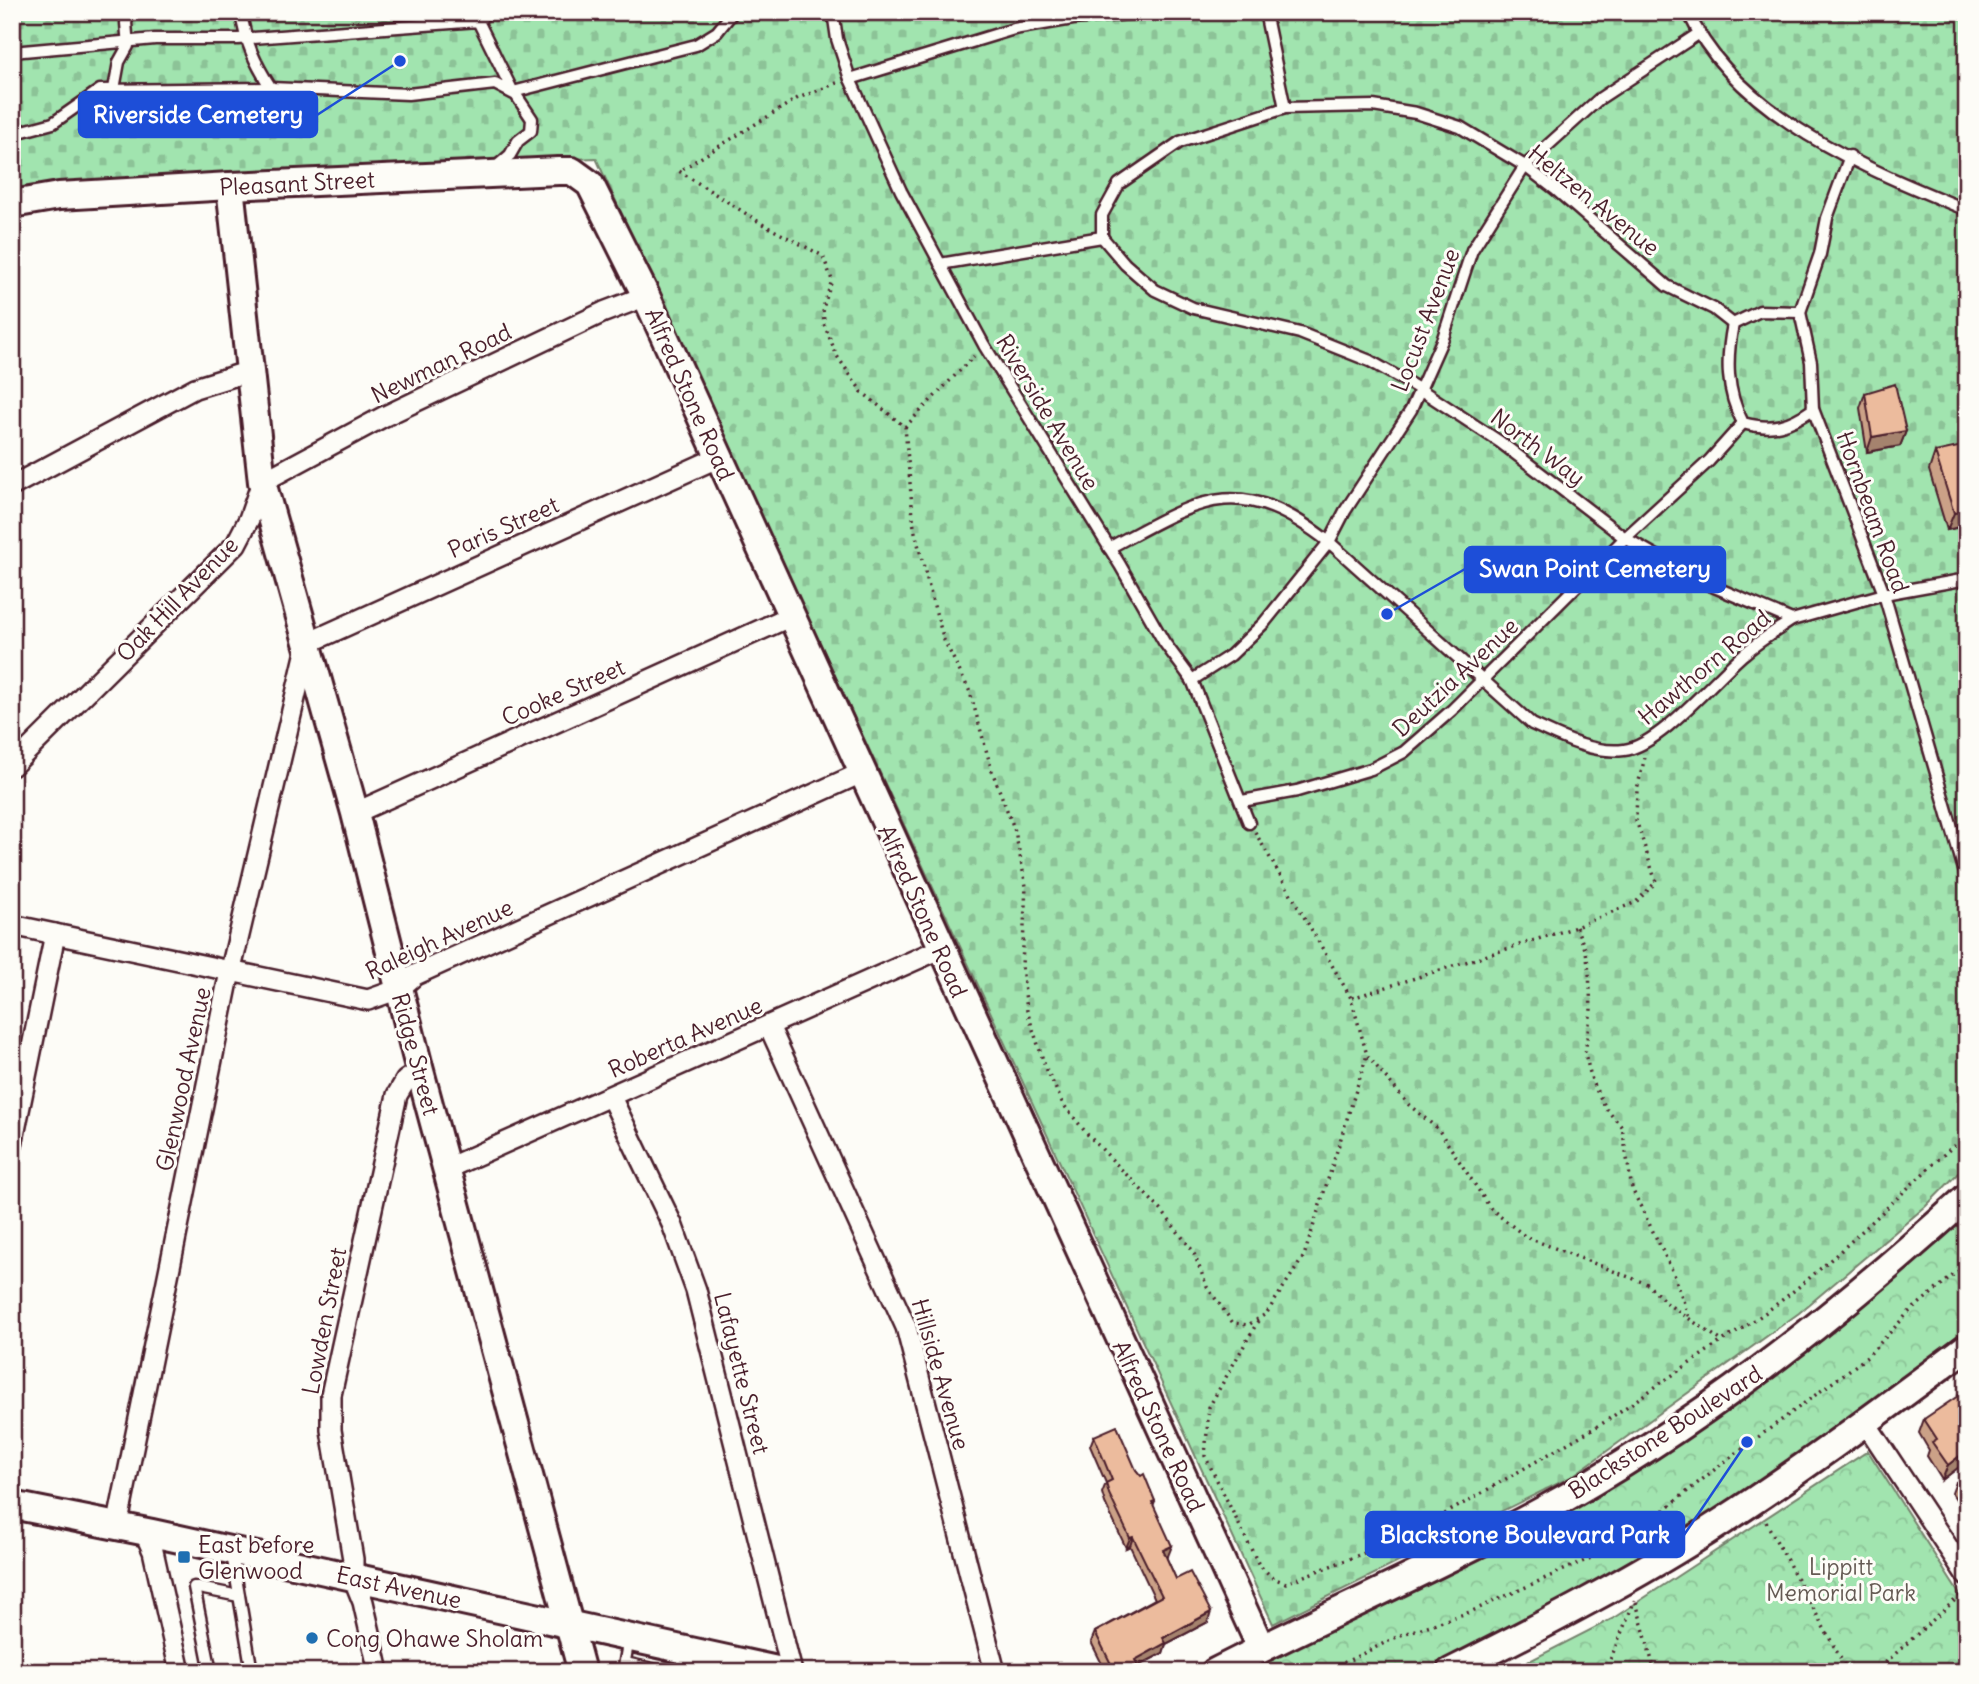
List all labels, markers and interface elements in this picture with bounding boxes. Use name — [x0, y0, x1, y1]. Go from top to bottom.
callout: Riverside Cemetery — [79, 92, 317, 137]
text: Riverside Cemetery — [93, 99, 303, 129]
street label: Heltzen Avenue — [1522, 138, 1666, 262]
street label: Pleasant Street — [218, 164, 376, 202]
street label: Locust Avenue — [1384, 244, 1466, 396]
street label: Alfred Stone Road — [639, 303, 741, 485]
street label: Newman Road — [366, 317, 516, 409]
street label: Riverside Avenue — [990, 329, 1106, 495]
street label: North Way — [1485, 402, 1591, 492]
street label: Hornbeam Road — [1830, 427, 1916, 597]
street label: Paris Street — [443, 490, 563, 564]
street label: Oak Hill Avenue — [110, 530, 244, 668]
callout: Swan Point Cemetery — [1465, 547, 1725, 592]
text: Swan Point Cemetery — [1479, 553, 1711, 583]
street label: Hawthorn Road — [1632, 603, 1776, 731]
street label: Deutzia Avenue — [1386, 611, 1524, 743]
street label: Cooke Street — [497, 652, 629, 732]
street label: Alfred Stone Road — [872, 820, 974, 1002]
street label: Raleigh Avenue — [361, 892, 517, 986]
street label: Glenwood Avenue — [149, 984, 217, 1174]
street label: Ridge Street — [386, 990, 446, 1119]
street label: Roberta Avenue — [604, 990, 766, 1084]
street label: Lowden Street — [296, 1245, 353, 1397]
street label: Lafayette Street — [708, 1289, 776, 1457]
street label: Hillside Avenue — [906, 1295, 976, 1453]
street label: Alfred Stone Road — [1107, 1336, 1211, 1516]
street label: Blackstone Boulevard — [1563, 1359, 1767, 1505]
callout: Blackstone Boulevard Park — [1366, 1512, 1684, 1557]
text: Blackstone Boulevard Park — [1380, 1519, 1670, 1549]
place label: East before Glenwood — [198, 1530, 314, 1585]
marker: East before Glenwood — [176, 1549, 192, 1565]
park label: Lippitt Memorial Park — [1766, 1552, 1916, 1607]
street label: East Avenue — [334, 1560, 464, 1614]
place label: Cong Ohawe Sholam — [326, 1624, 543, 1653]
marker: Cong Ohawe Sholam — [304, 1630, 320, 1646]

